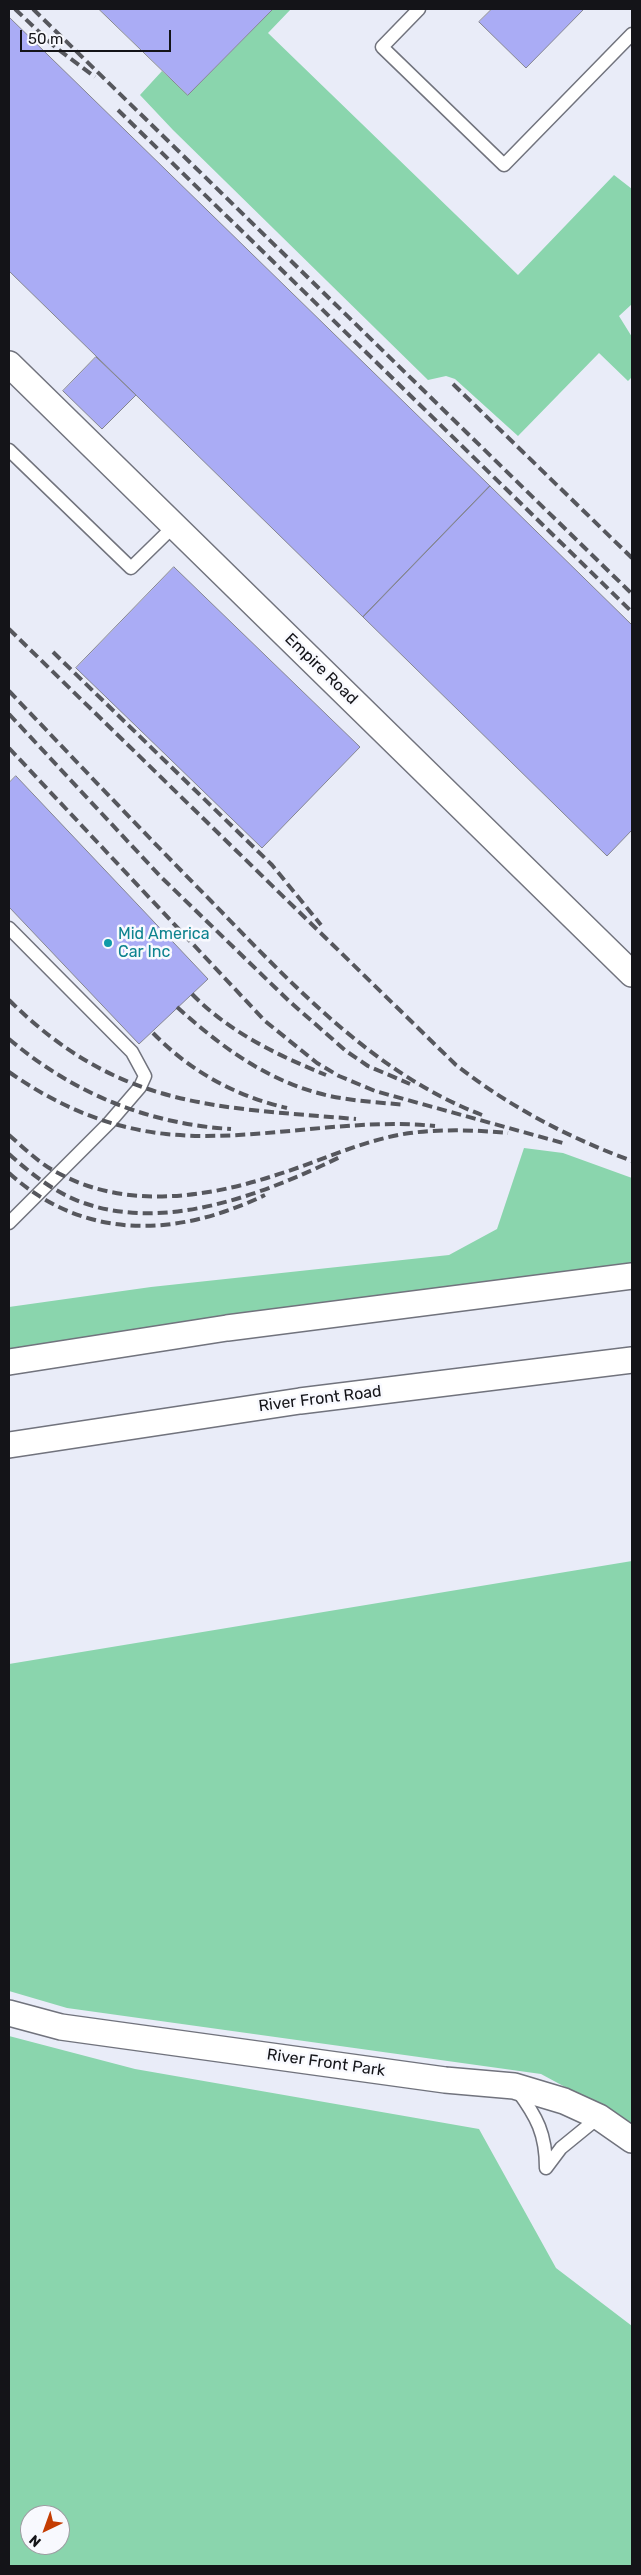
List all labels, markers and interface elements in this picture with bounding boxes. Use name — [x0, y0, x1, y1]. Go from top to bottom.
scale bar — [22, 20, 174, 52]
text: 50 m — [28, 30, 63, 48]
street label: Empire Road — [281, 629, 361, 709]
place label: Mid America Car Inc — [118, 924, 210, 962]
marker: Mid America Car Inc — [102, 937, 114, 949]
street label: River Front Road — [257, 1382, 383, 1416]
street label: River Front Park — [266, 2045, 386, 2081]
north arrow — [20, 2505, 70, 2555]
text: N — [26, 2531, 45, 2550]

